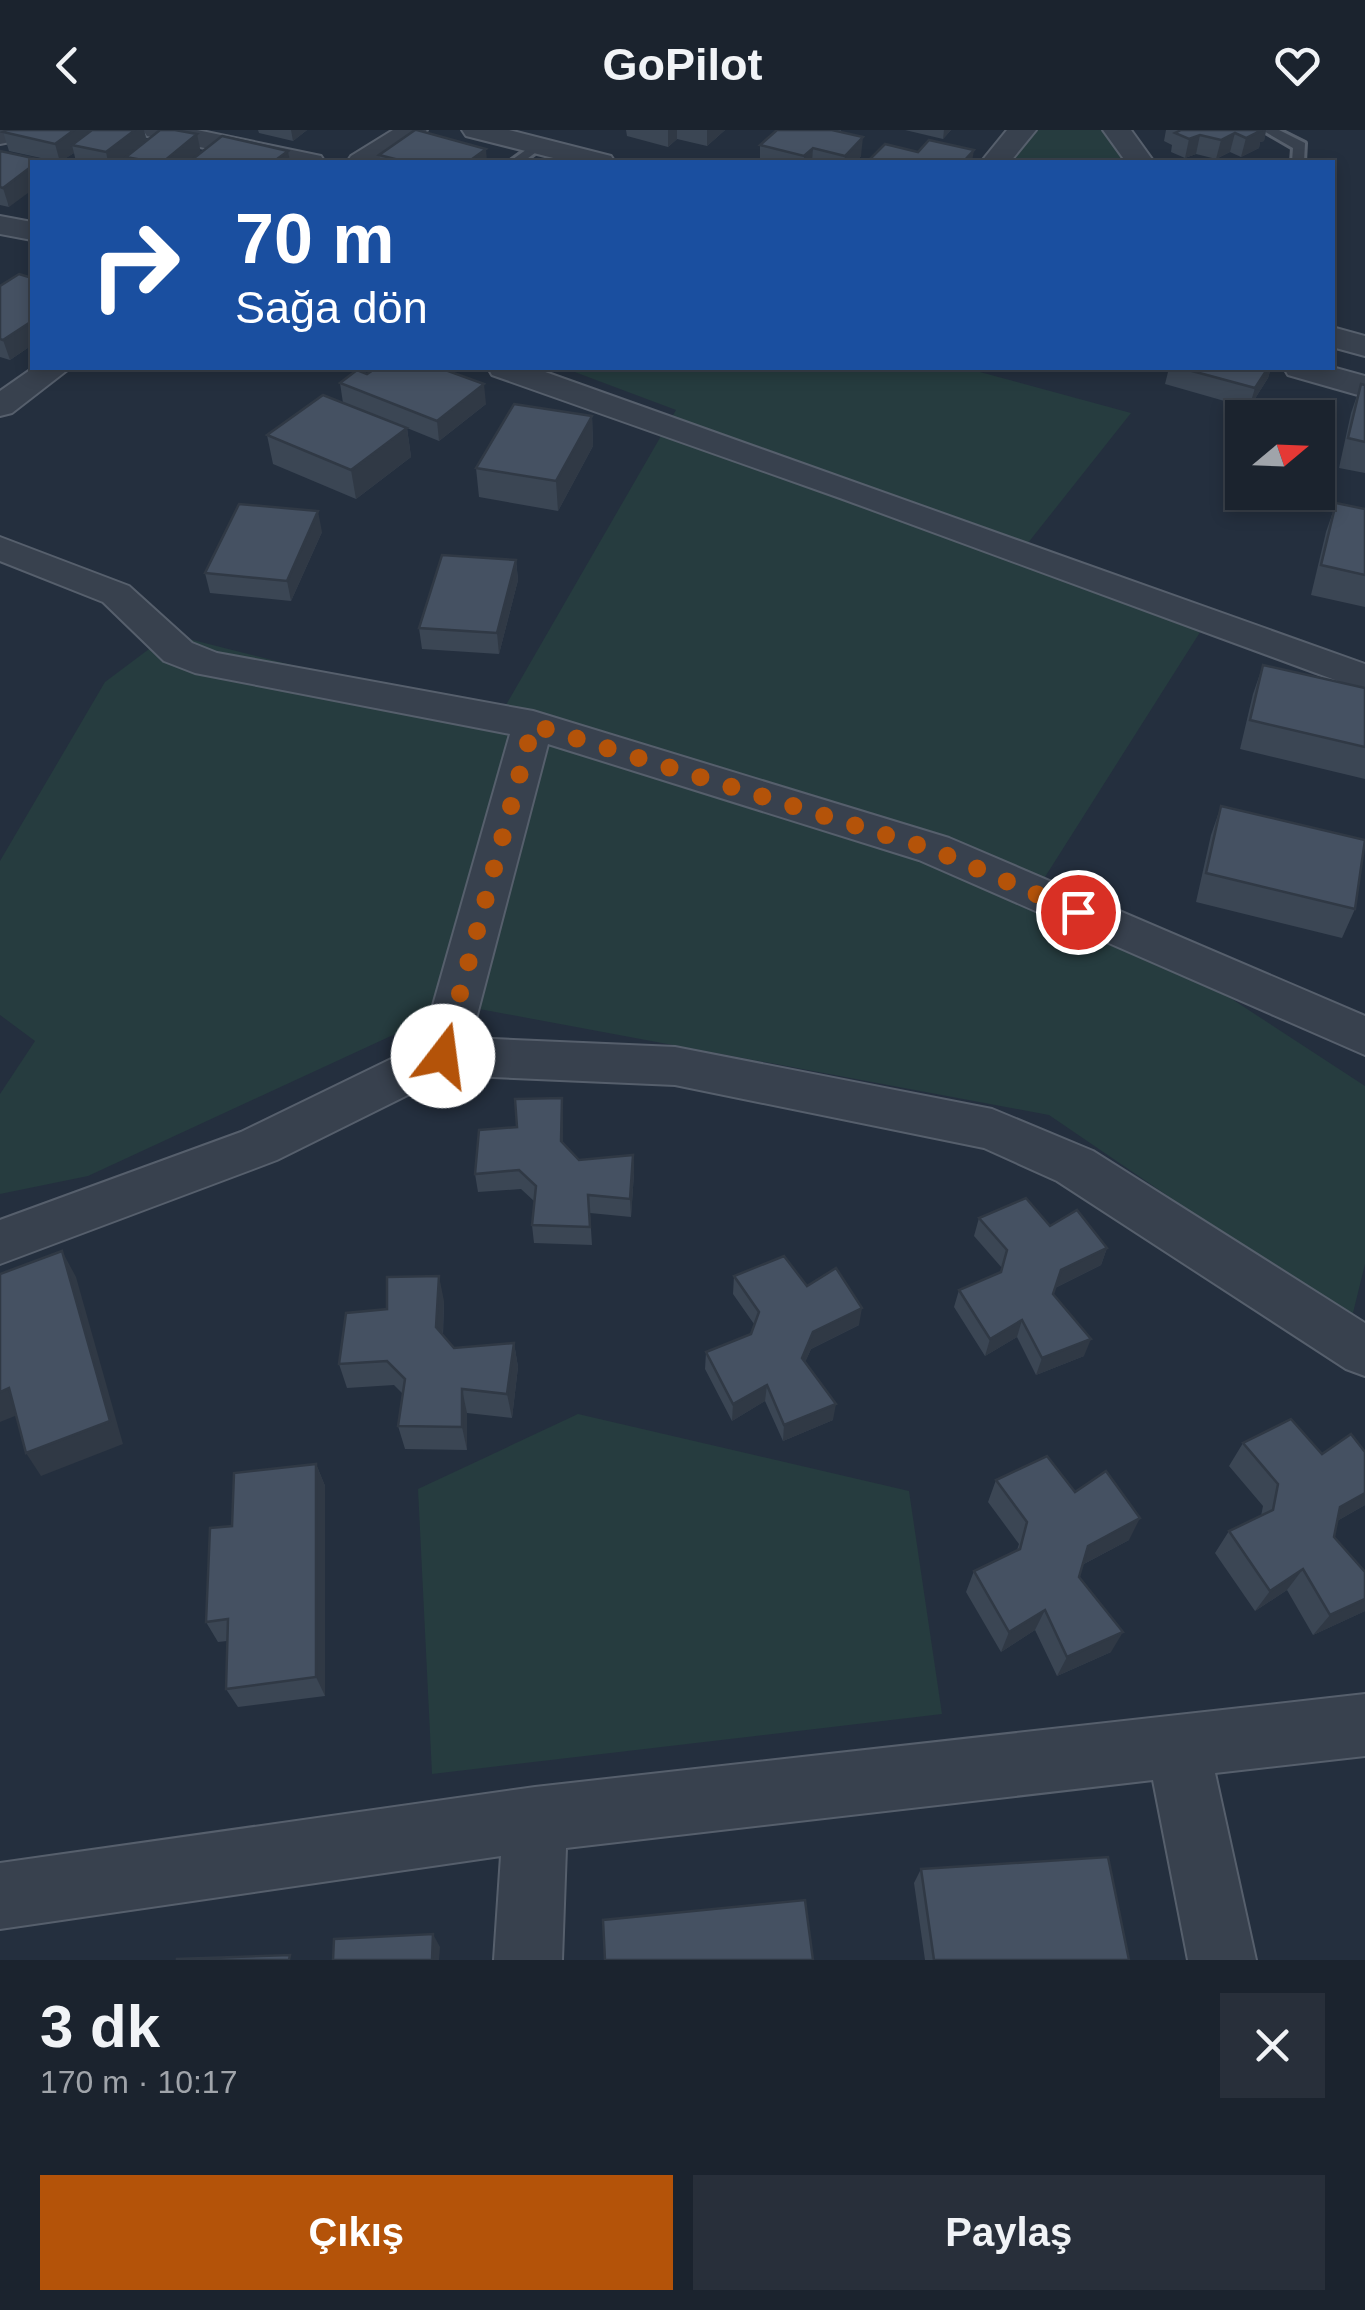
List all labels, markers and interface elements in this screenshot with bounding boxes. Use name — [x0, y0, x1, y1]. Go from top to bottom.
icon: back — [40, 38, 95, 93]
icon: heart — [1270, 38, 1325, 93]
text: GoPilot — [603, 39, 762, 90]
icon: right — [70, 200, 200, 330]
text: 70 m — [235, 200, 395, 278]
text: Sağa dön — [235, 282, 428, 333]
north arrow — [1225, 400, 1335, 510]
map controls — [1225, 400, 1335, 510]
pin — [1036, 870, 1121, 955]
icon: arrive — [1051, 885, 1106, 940]
position arrow — [391, 1004, 495, 1108]
text: 3 dk — [40, 1993, 160, 2060]
button: close — [1220, 1993, 1325, 2098]
text: 170 m · 10:17 — [40, 2064, 237, 2100]
button: Çıkış — [40, 2175, 673, 2290]
button: Paylaş — [693, 2175, 1325, 2290]

